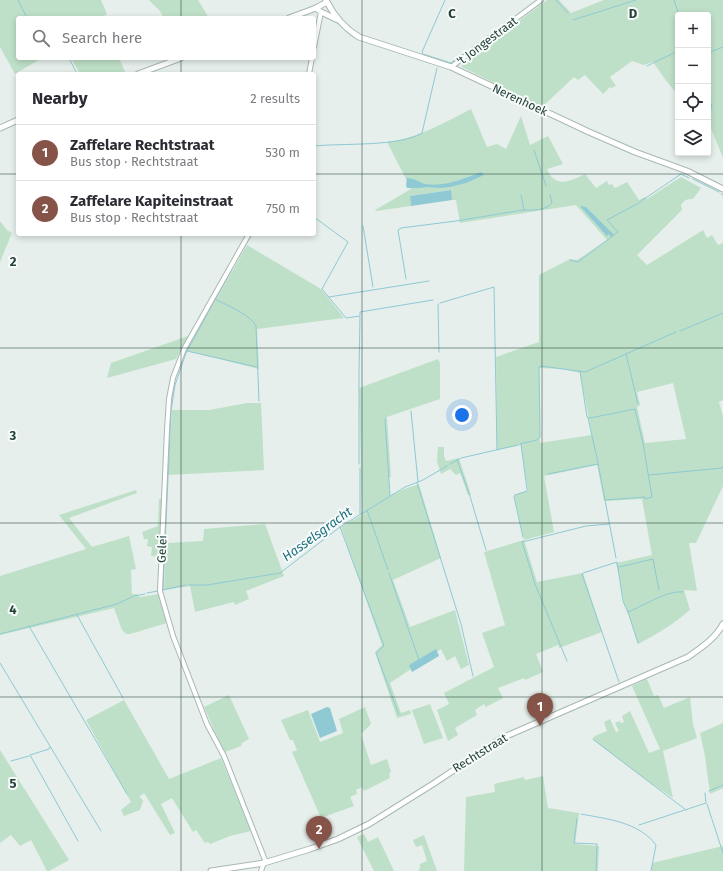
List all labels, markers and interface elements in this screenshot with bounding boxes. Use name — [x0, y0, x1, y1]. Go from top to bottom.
text: C — [448, 6, 456, 21]
text: D — [629, 6, 638, 21]
map controls — [675, 12, 711, 156]
button: + — [675, 12, 711, 48]
street label: 't Jongestraat — [454, 13, 521, 68]
search box — [16, 16, 316, 60]
icon: search — [30, 27, 52, 49]
text: Search here — [62, 29, 142, 47]
button: − — [675, 48, 711, 84]
street label: Nerenhoek — [490, 81, 551, 119]
button: locate — [675, 84, 711, 120]
text: Nearby — [32, 88, 87, 109]
text: 2 results — [250, 91, 300, 106]
button: layers — [675, 120, 711, 156]
text: Zaffelare Rechtstraat — [70, 136, 215, 154]
text: 1 — [42, 145, 48, 160]
text: 530 m — [265, 145, 300, 160]
text: Bus stop · Rechtstraat — [70, 154, 198, 169]
text: Zaffelare Kapiteinstraat — [70, 192, 233, 210]
text: 2 — [42, 201, 48, 216]
text: 750 m — [266, 201, 300, 216]
text: Bus stop · Rechtstraat — [70, 210, 198, 225]
text: 2 — [10, 254, 17, 269]
your location — [452, 405, 472, 425]
text: 3 — [9, 428, 17, 443]
water label: Hasselsgracht — [279, 504, 355, 564]
street label: Gelei — [155, 535, 169, 563]
text: 4 — [9, 602, 17, 617]
pin: 1 — [527, 693, 553, 726]
street label: Rechtstraat — [450, 730, 511, 775]
text: 5 — [10, 776, 17, 791]
pin: 2 — [306, 816, 332, 849]

